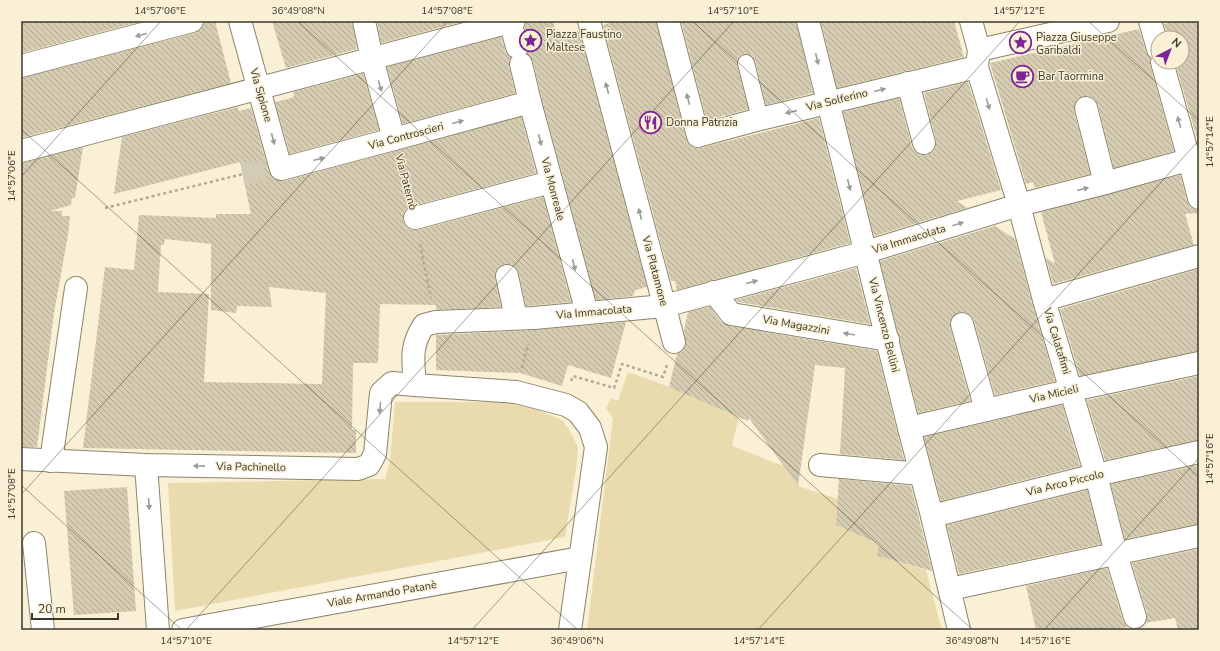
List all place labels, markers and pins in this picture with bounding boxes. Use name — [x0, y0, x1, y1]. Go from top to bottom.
place icon: Piazza Faustino Maltese — [518, 27, 544, 53]
place label: Piazza Faustino Maltese — [546, 27, 622, 55]
place icon: Piazza Giuseppe Garibaldi — [1007, 30, 1033, 56]
place label: Piazza Giuseppe Garibaldi — [1036, 30, 1117, 58]
cafe icon: Bar Taormina — [1010, 63, 1036, 89]
place label: Bar Taormina — [1038, 69, 1104, 84]
restaurant icon: Donna Patrizia — [637, 109, 663, 135]
place label: Donna Patrizia — [666, 115, 738, 130]

